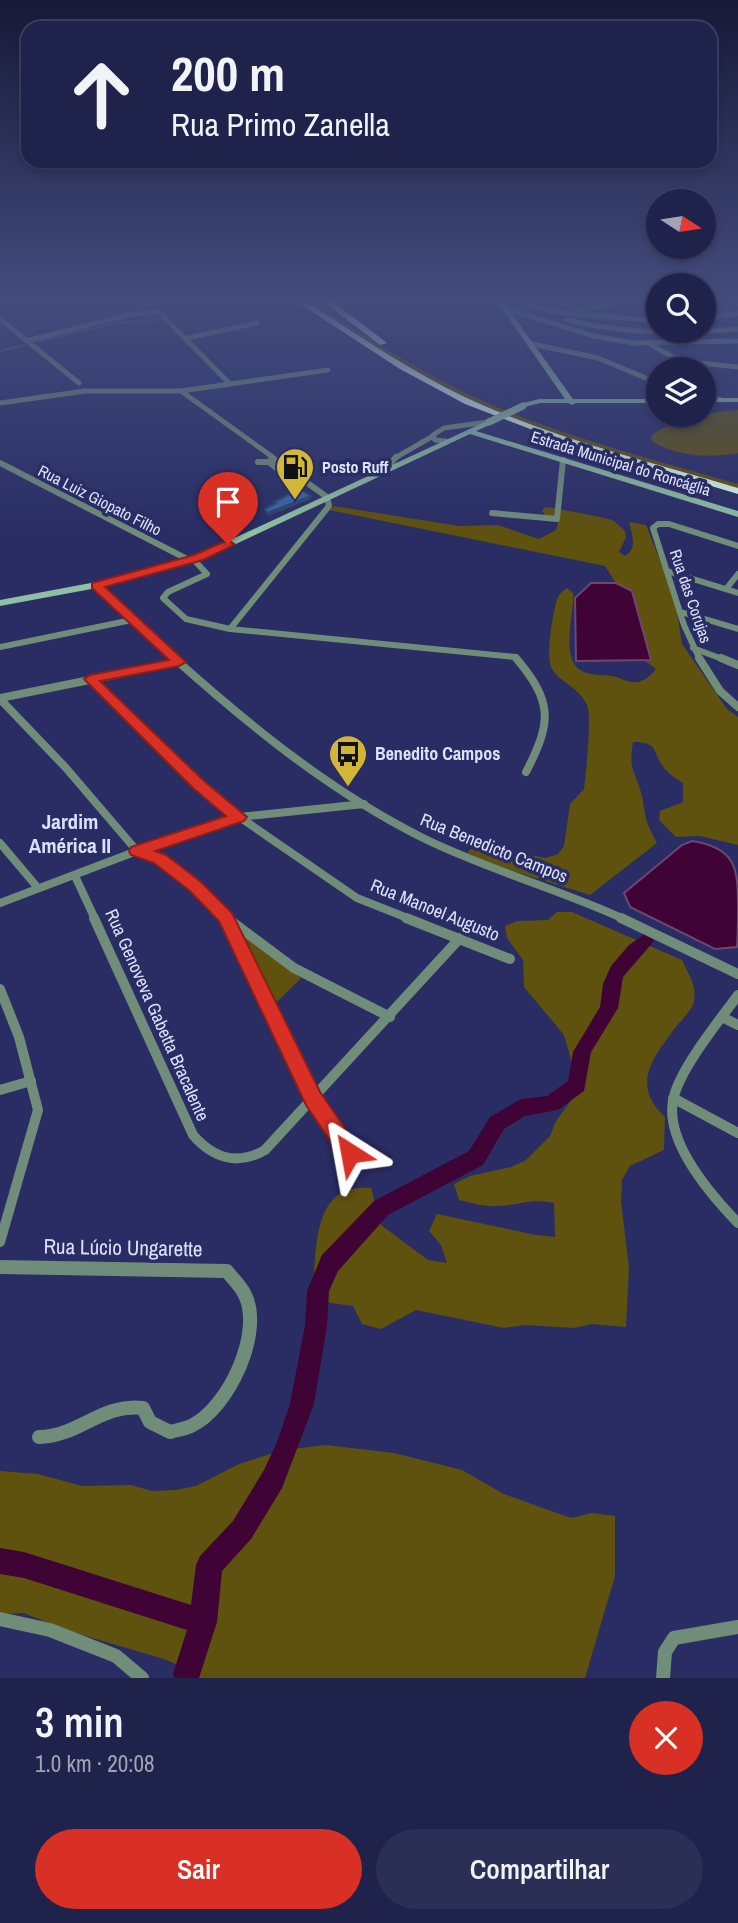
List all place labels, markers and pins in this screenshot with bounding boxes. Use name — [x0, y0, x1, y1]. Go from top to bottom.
fuel station icon: Posto Ruff — [274, 446, 316, 501]
place label: Posto Ruff — [322, 456, 389, 478]
pin — [198, 472, 258, 544]
bus stop icon: Benedito Campos — [327, 733, 369, 788]
place label: Benedito Campos — [375, 741, 500, 766]

